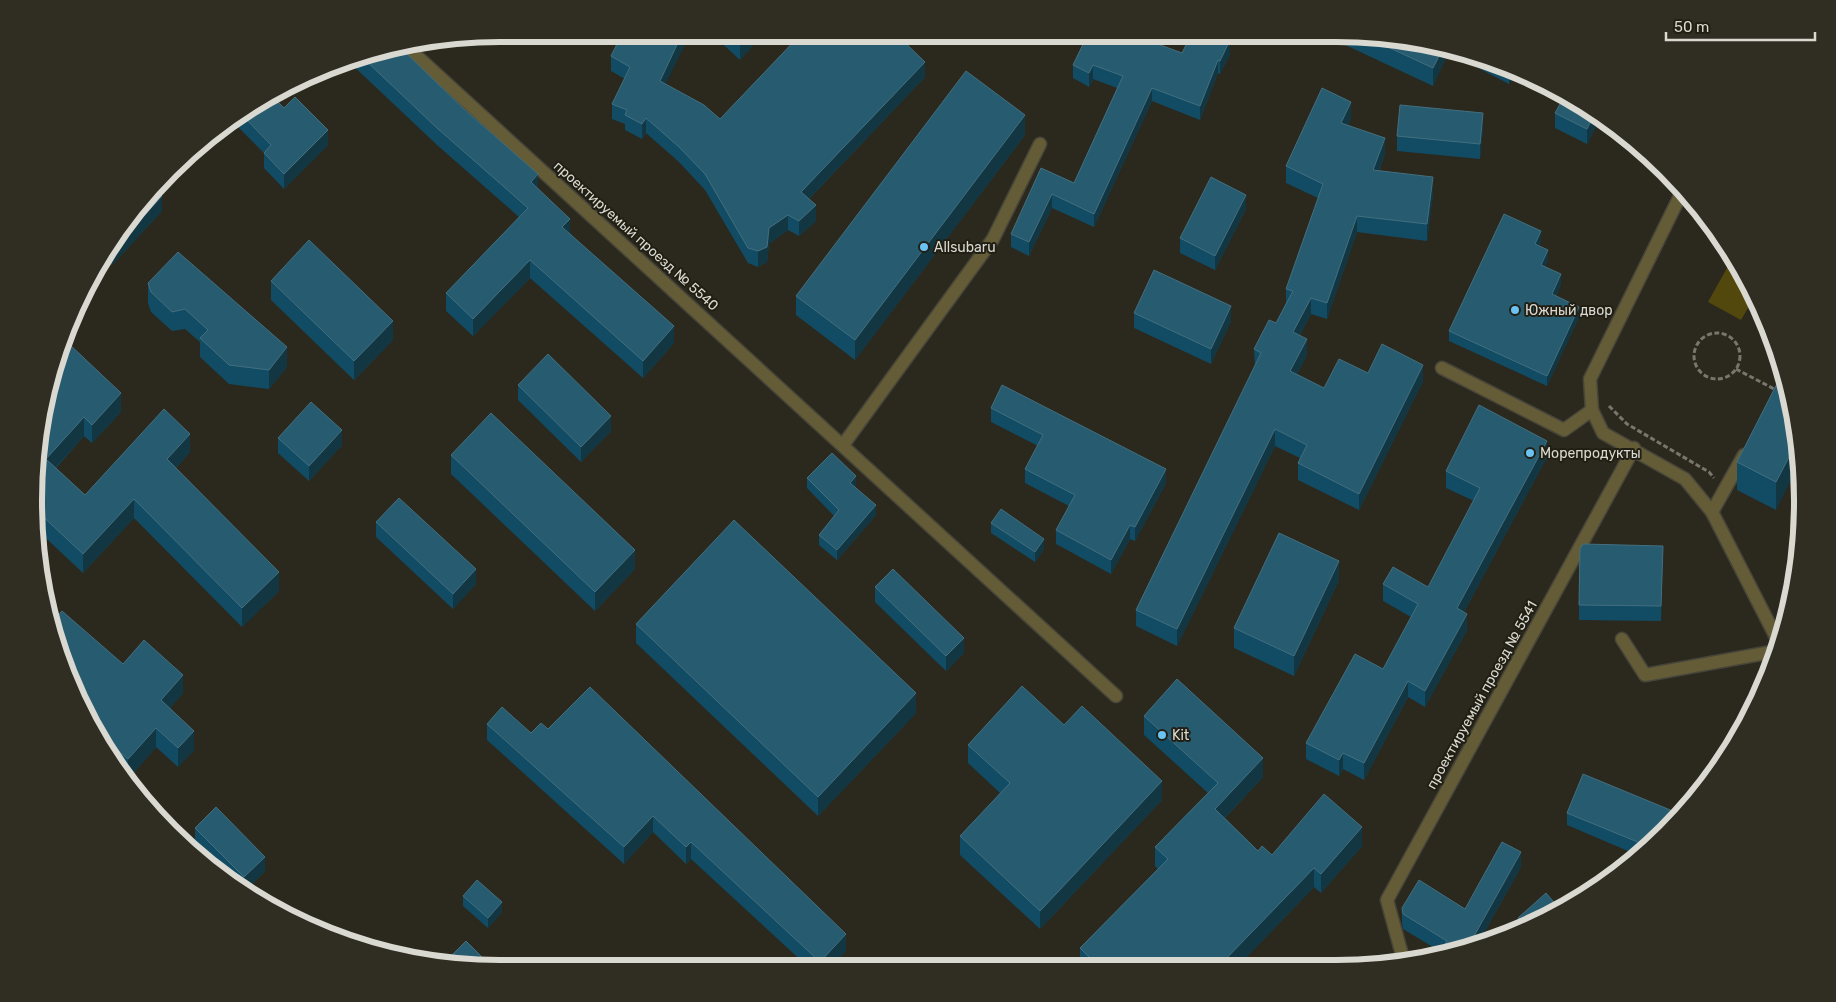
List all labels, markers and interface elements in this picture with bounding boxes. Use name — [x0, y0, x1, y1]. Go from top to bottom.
scale bar — [1666, 10, 1815, 42]
text: 50 m — [1674, 18, 1709, 36]
street label: проектируемый проезд № 5540 — [550, 157, 722, 315]
place label: Allsubaru — [934, 239, 996, 256]
marker: Allsubaru — [918, 241, 930, 253]
place label: Южный двор — [1525, 302, 1613, 319]
marker: Южный двор — [1509, 304, 1521, 316]
place label: Морепродукты — [1540, 445, 1641, 462]
marker: Морепродукты — [1524, 447, 1536, 459]
street label: проектируемый проезд № 5541 — [1423, 598, 1541, 792]
place label: Kit — [1172, 727, 1190, 744]
marker: Kit — [1156, 729, 1168, 741]

